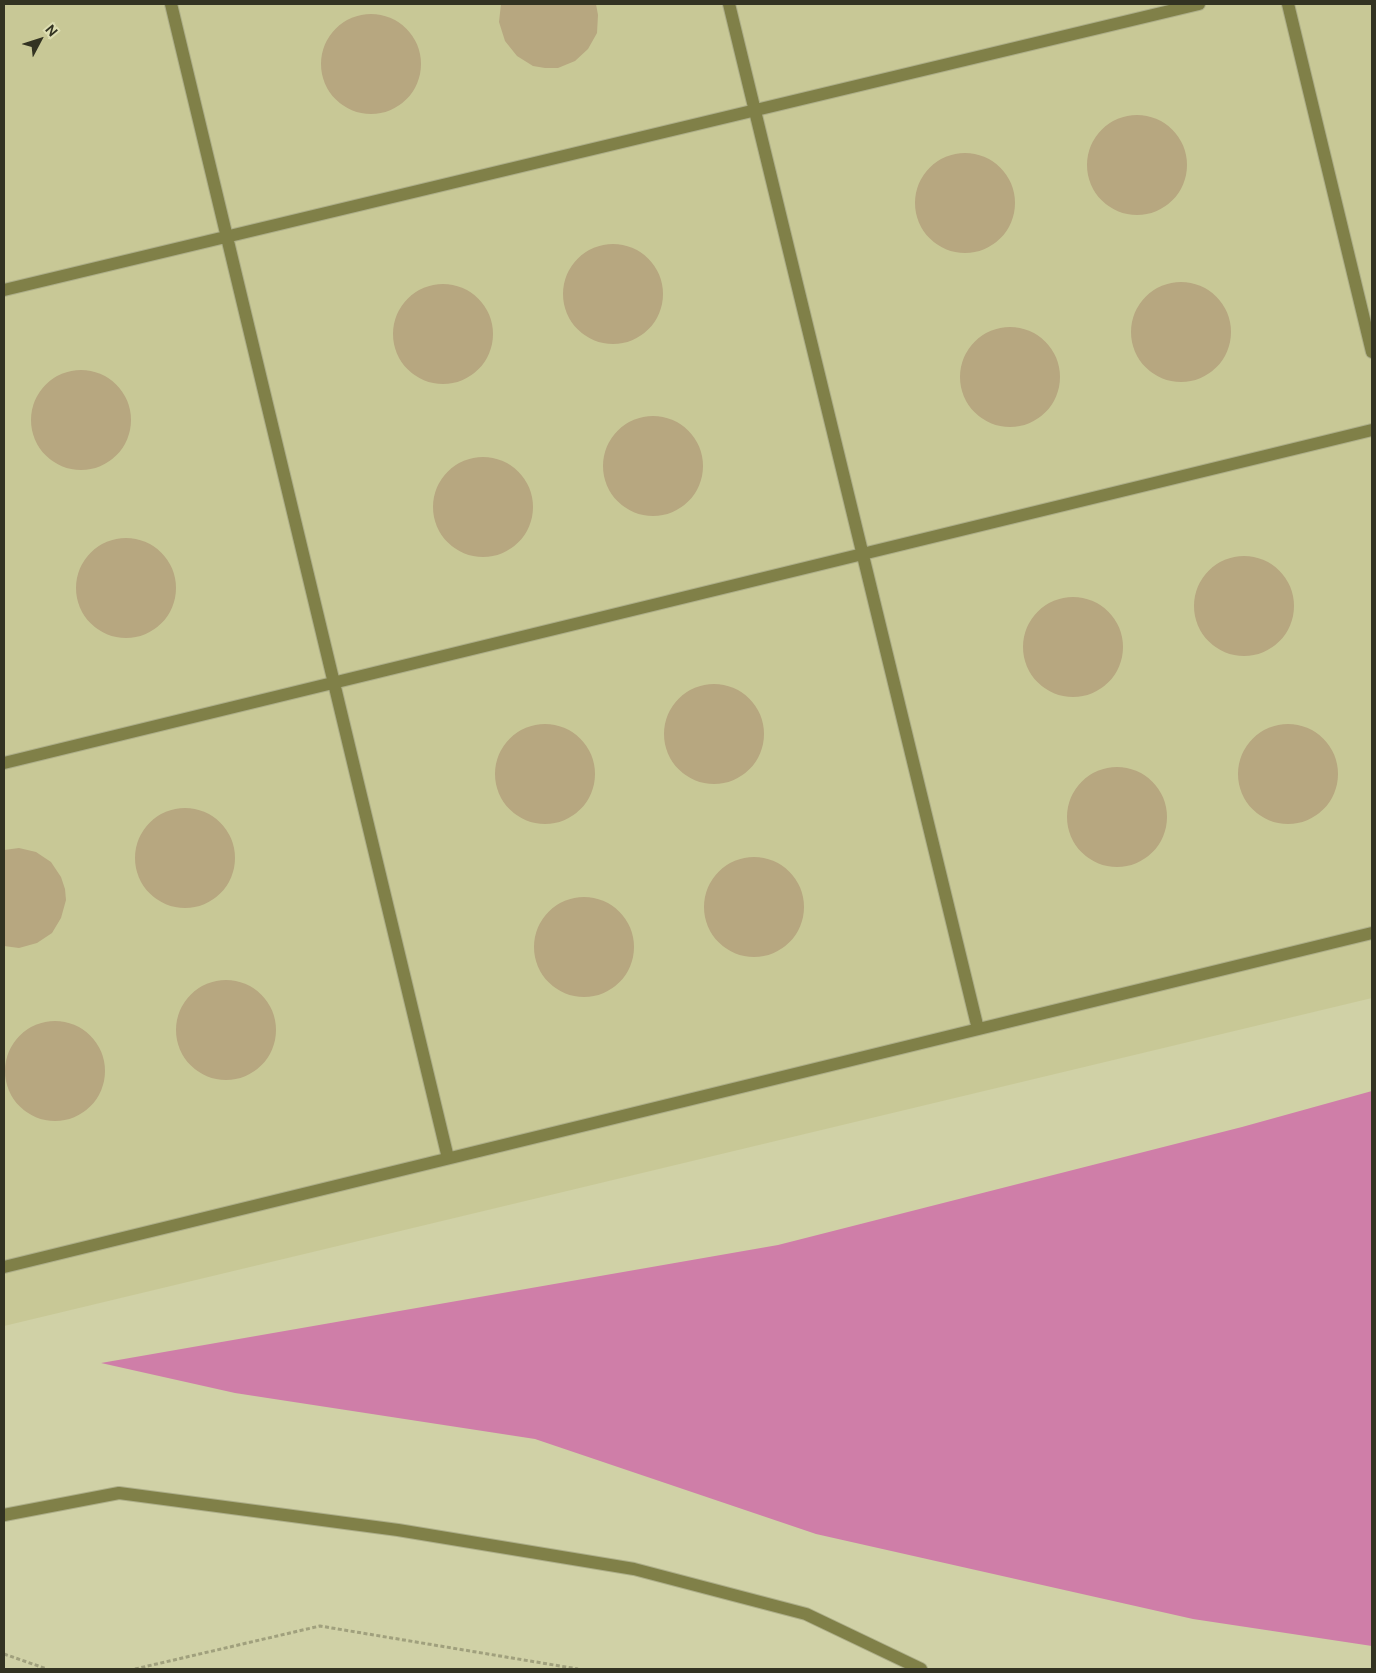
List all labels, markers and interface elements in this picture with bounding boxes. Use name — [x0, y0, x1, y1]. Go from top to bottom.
north arrow — [15, 15, 65, 65]
text: N — [41, 21, 62, 40]

